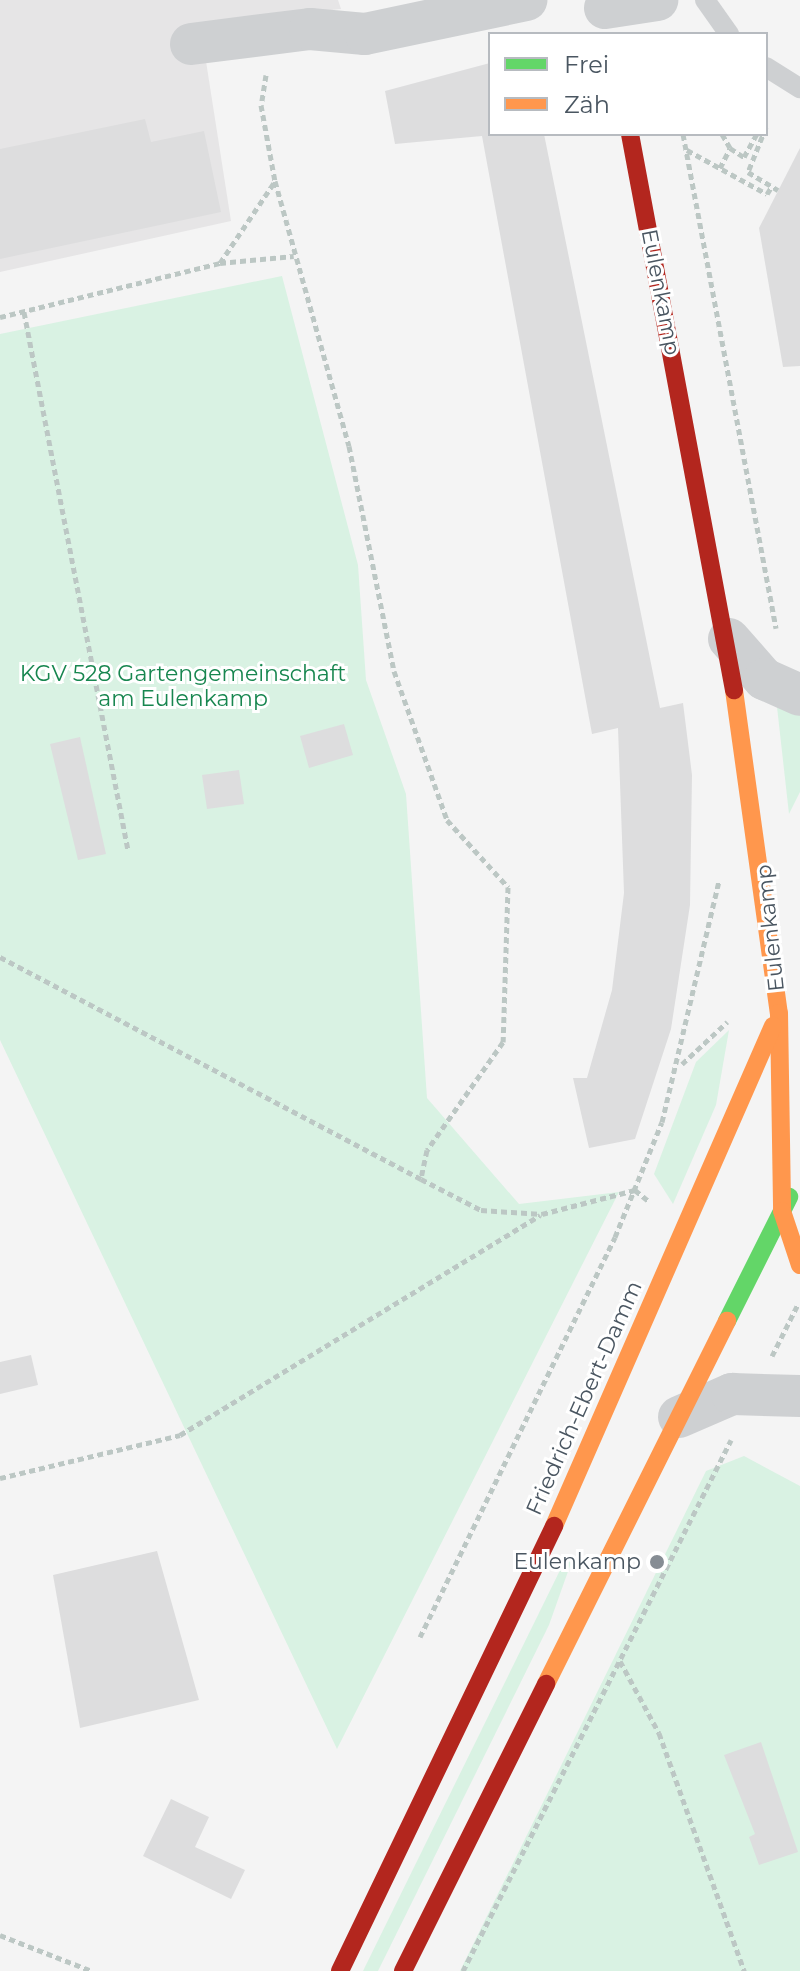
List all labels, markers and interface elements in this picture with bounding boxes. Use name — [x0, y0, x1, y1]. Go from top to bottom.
legend — [488, 32, 768, 136]
text: Frei — [564, 50, 609, 79]
text: Zäh — [564, 90, 610, 119]
street label: Eulenkamp — [636, 227, 686, 357]
park label: KGV 528 Gartengemeinschaft am Eulenkamp — [20, 660, 346, 712]
street label: Eulenkamp — [750, 863, 790, 993]
street label: Friedrich-Ebert-Damm — [520, 1277, 648, 1519]
place label: Eulenkamp — [513, 1549, 641, 1575]
marker: Eulenkamp — [648, 1553, 666, 1571]

